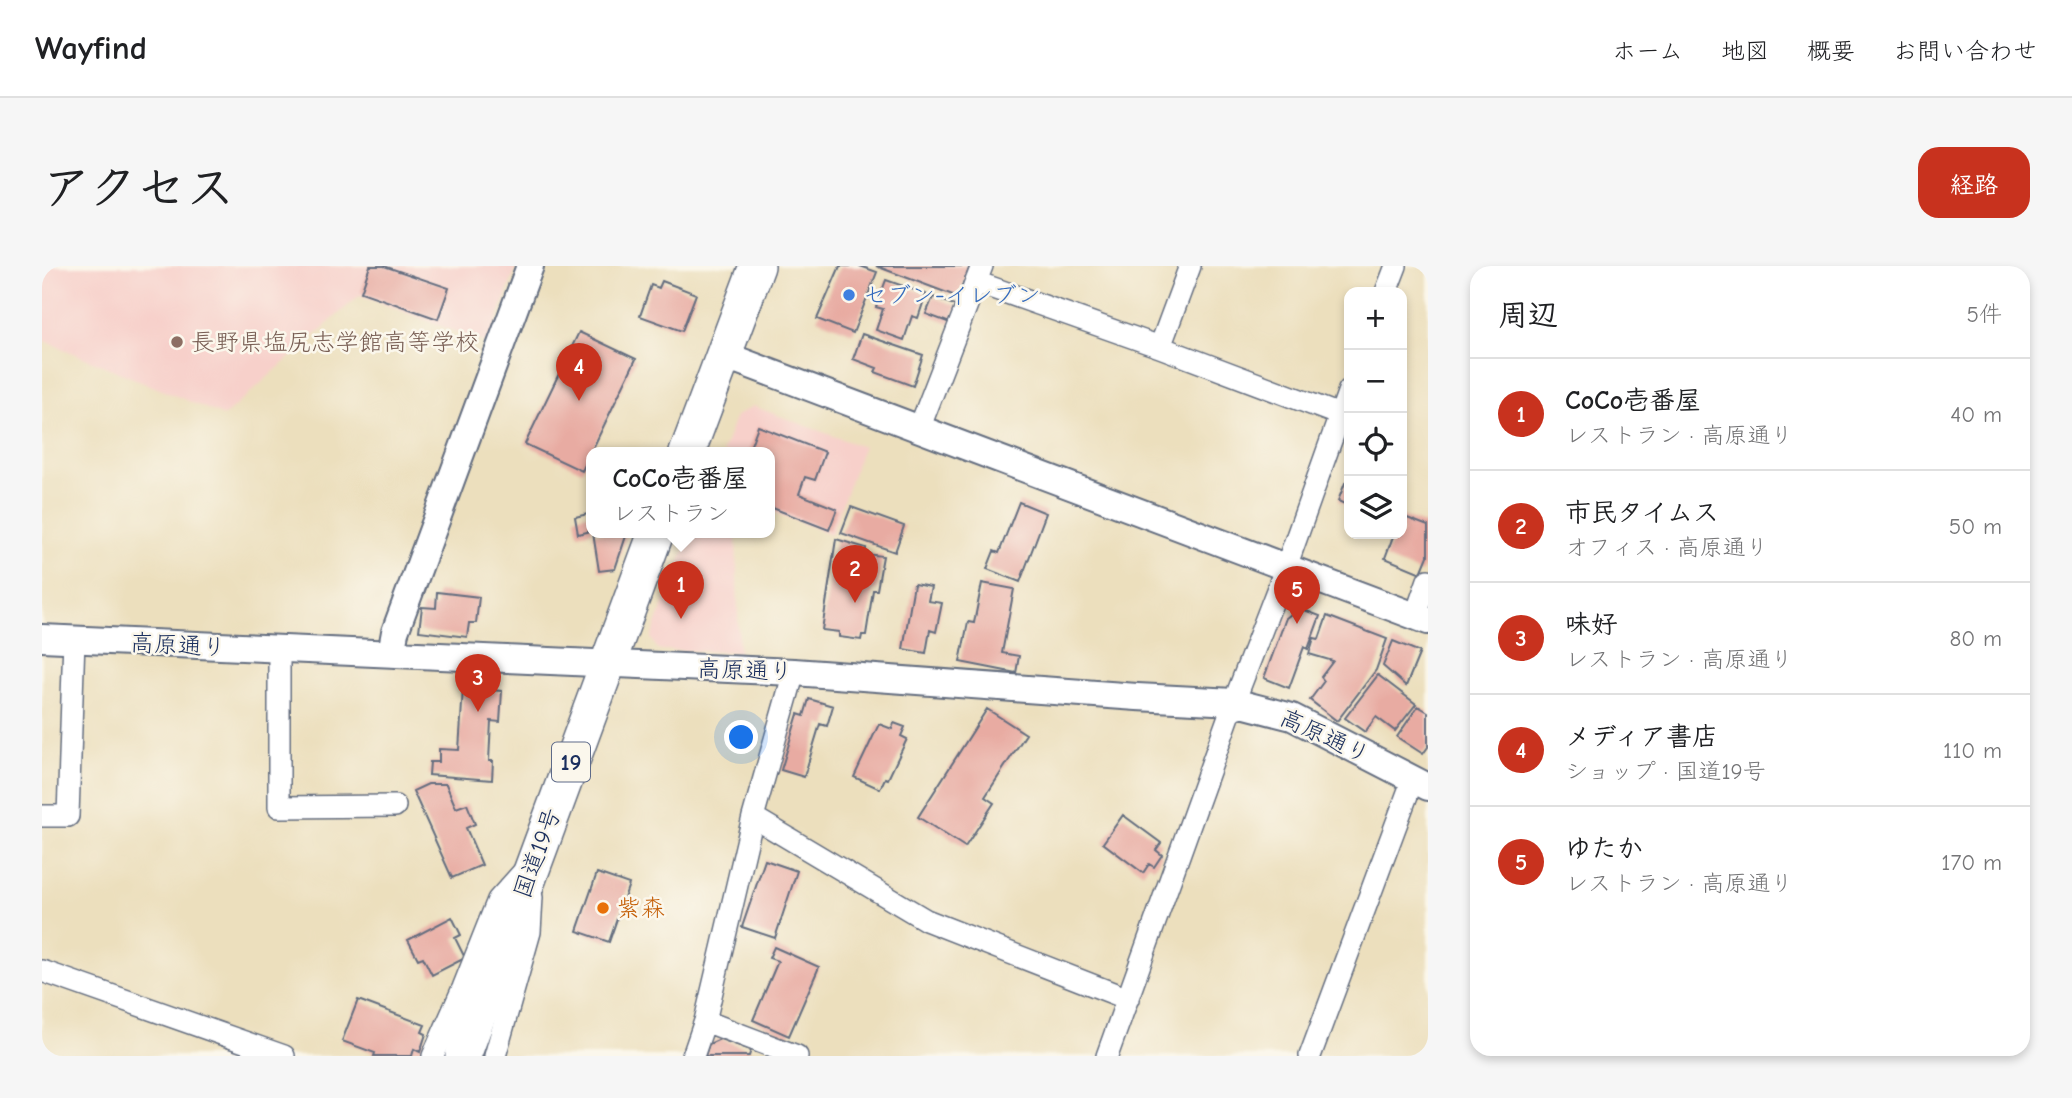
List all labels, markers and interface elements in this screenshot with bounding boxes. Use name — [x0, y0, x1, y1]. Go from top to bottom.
text: Wayfind — [35, 29, 147, 67]
text: ホーム — [1612, 37, 1683, 65]
text: 地図 — [1721, 37, 1769, 65]
text: 概要 — [1807, 37, 1855, 65]
text: お問い合わせ — [1893, 37, 2037, 65]
button: 経路 — [1918, 147, 2030, 218]
text: アクセス — [42, 160, 235, 216]
place label: セブン-イレブン — [863, 281, 1041, 309]
marker: セブン-イレブン — [841, 287, 857, 303]
map controls — [1344, 287, 1407, 539]
button: + — [1344, 287, 1407, 350]
text: 周辺 — [1498, 298, 1558, 333]
text: 5件 — [1967, 301, 2002, 328]
place label: 長野県塩尻志学館高等学校 — [191, 328, 479, 356]
marker: 長野県塩尻志学館高等学校 — [169, 334, 185, 350]
pin: 4 — [556, 343, 602, 401]
button: − — [1344, 350, 1407, 413]
text: CoCo壱番屋 — [1565, 386, 1701, 416]
text: 1 — [1516, 401, 1526, 428]
text: 40 m — [1950, 401, 2002, 428]
button: locate — [1344, 413, 1407, 476]
text: レストラン · 高原通り — [1565, 422, 1793, 449]
popup — [586, 447, 775, 538]
text: CoCo壱番屋 — [612, 464, 749, 494]
button: layers — [1344, 476, 1407, 539]
text: 市民タイムス — [1565, 498, 1719, 528]
text: レストラン — [612, 500, 729, 527]
text: 2 — [1515, 513, 1527, 540]
text: 50 m — [1949, 513, 2002, 540]
text: オフィス · 高原通り — [1565, 534, 1768, 561]
pin: 2 — [832, 545, 878, 603]
pin: 1 — [658, 561, 704, 619]
pin: 5 — [1274, 566, 1320, 624]
text: 味好 — [1565, 610, 1617, 640]
text: 3 — [1515, 625, 1527, 652]
text: 80 m — [1949, 625, 2002, 652]
street label: 高原通り — [129, 629, 227, 661]
text: レストラン · 高原通り — [1565, 646, 1793, 673]
pin: 3 — [455, 654, 501, 712]
street label: 高原通り — [697, 654, 793, 686]
street label: 高原通り — [1276, 703, 1374, 769]
your location — [724, 720, 758, 754]
text: メディア書店 — [1565, 722, 1718, 752]
text: 4 — [1516, 737, 1526, 764]
text: 110 m — [1943, 737, 2002, 764]
road number: 19 — [552, 742, 590, 782]
text: ショップ · 国道19号 — [1565, 758, 1766, 785]
street label: 国道19号 — [508, 804, 566, 902]
text: ゆたか — [1565, 834, 1643, 864]
text: 5 — [1515, 849, 1527, 876]
text: 170 m — [1941, 849, 2002, 876]
text: レストラン · 高原通り — [1565, 870, 1793, 897]
place label: 紫森 — [617, 894, 665, 922]
marker: 紫森 — [595, 900, 611, 916]

